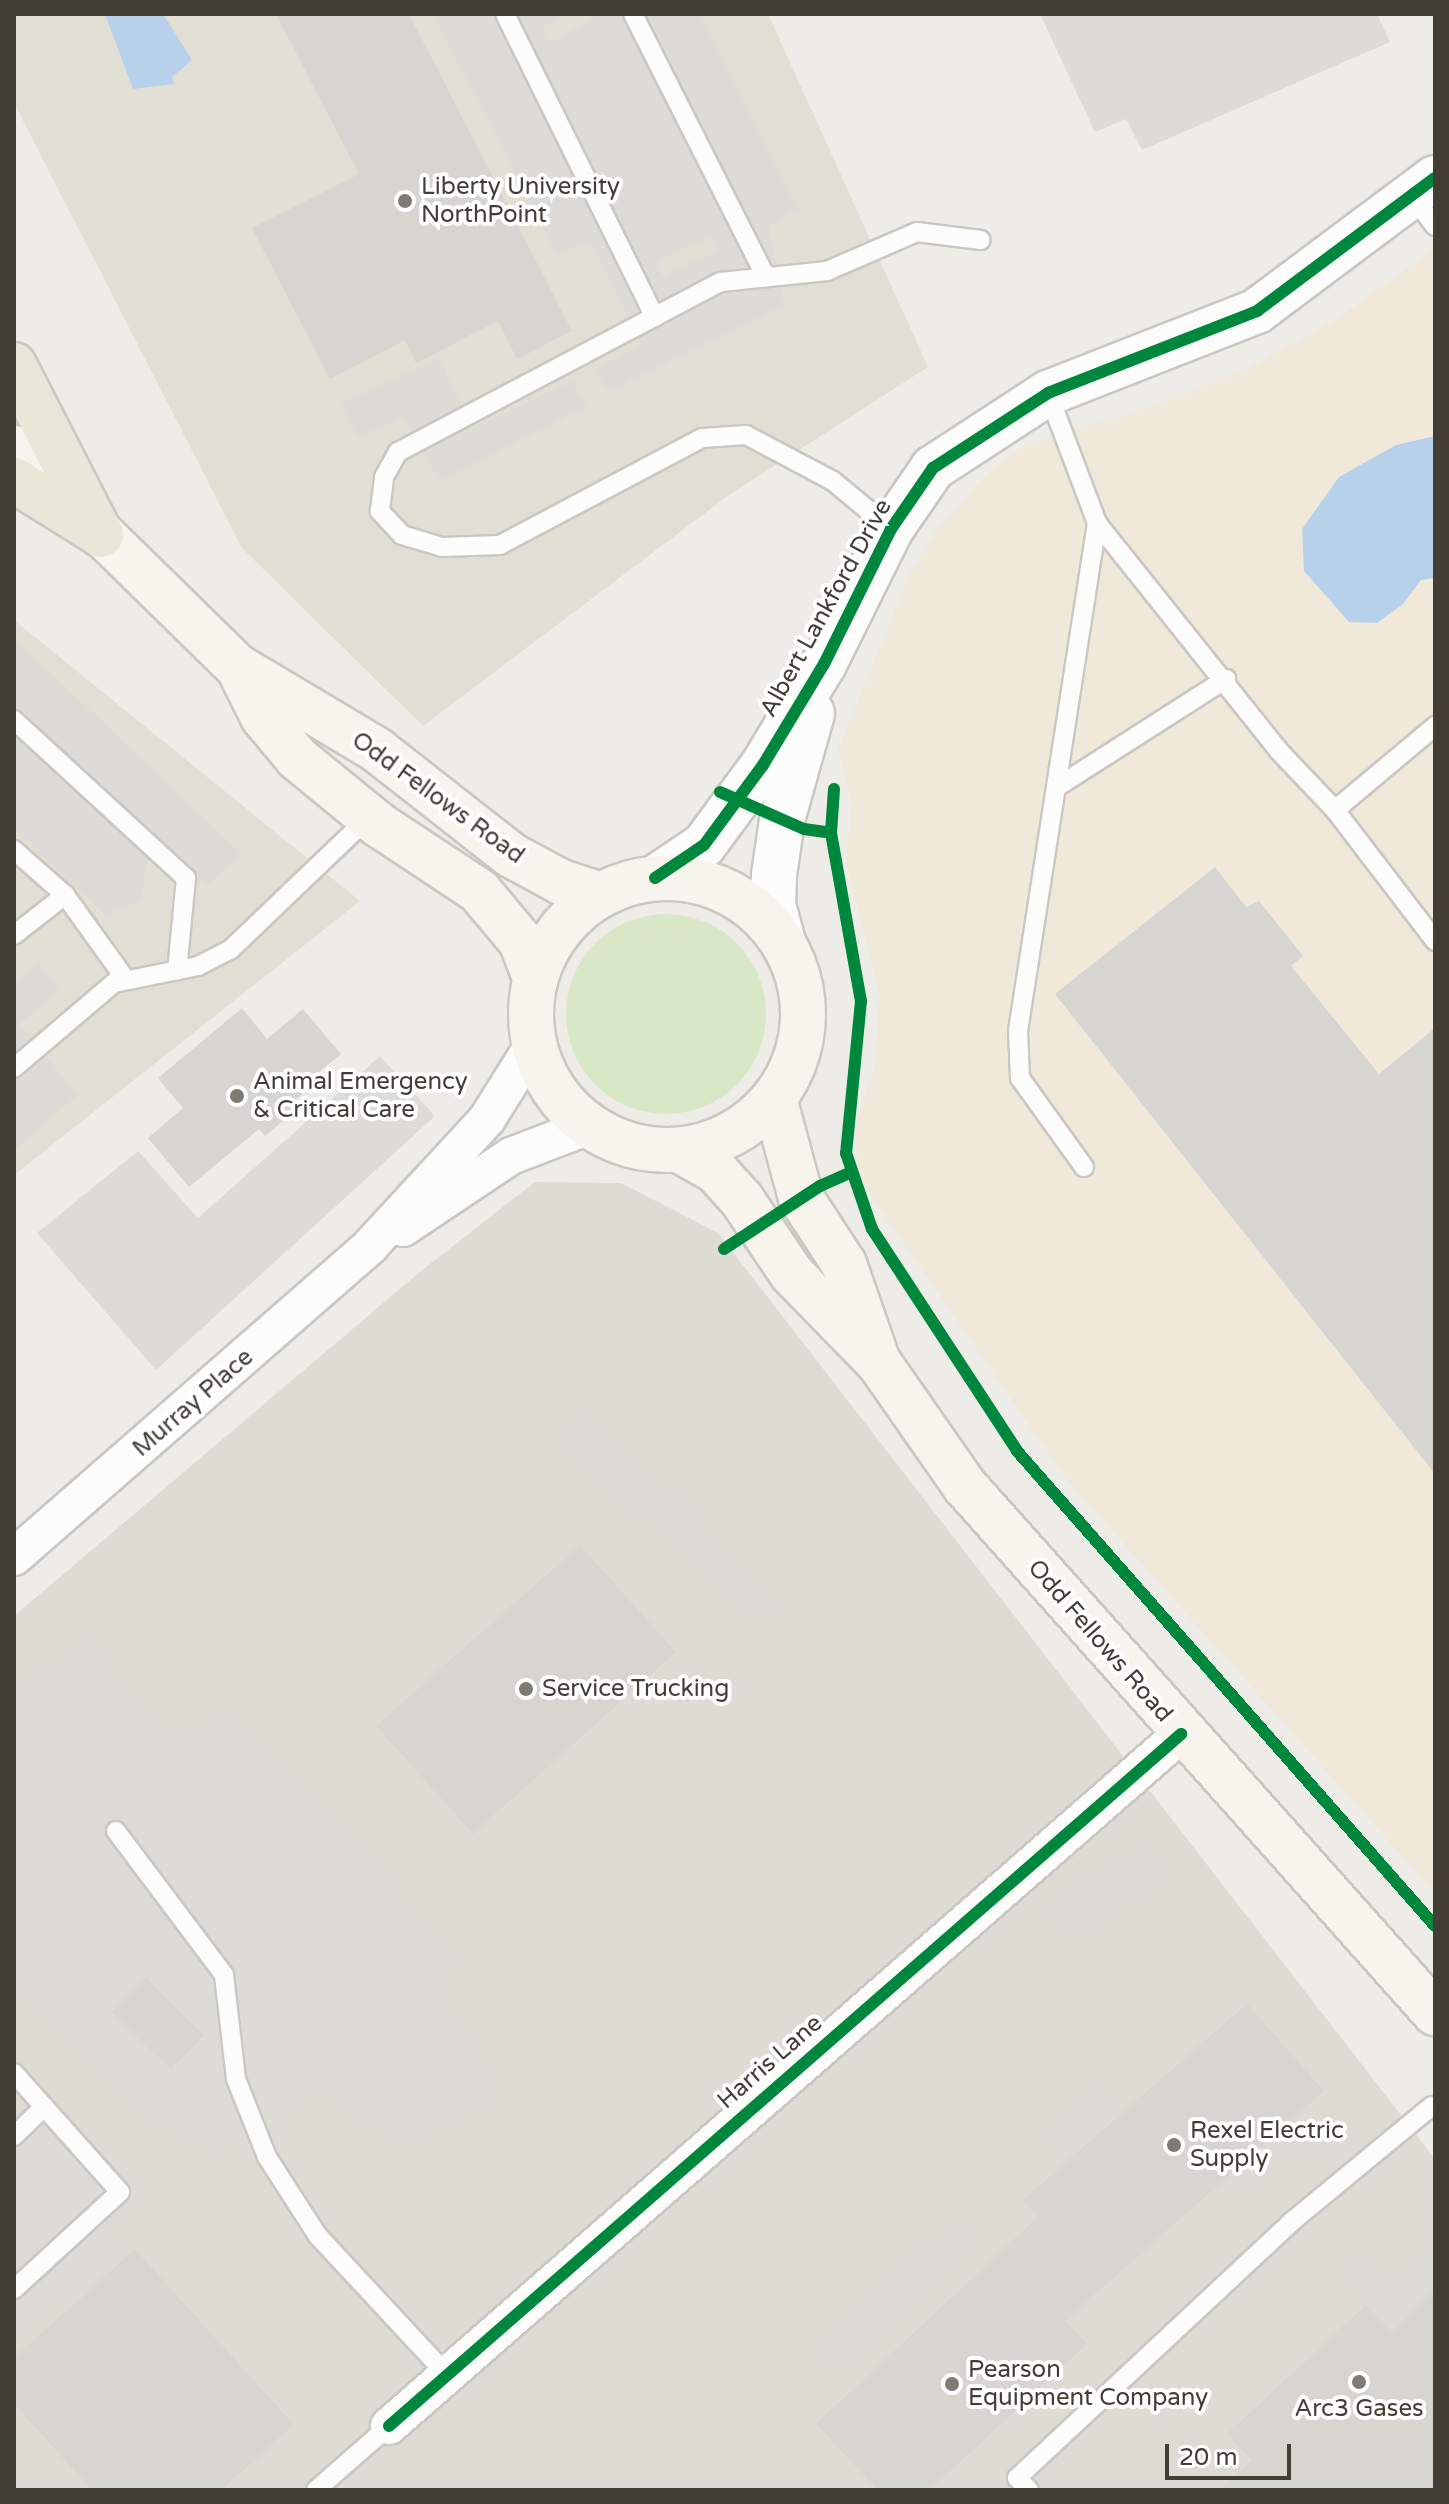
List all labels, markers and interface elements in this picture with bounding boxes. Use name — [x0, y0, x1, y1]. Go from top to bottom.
place label: Liberty University NorthPoint — [421, 173, 620, 229]
marker: Liberty University NorthPoint — [396, 192, 414, 210]
street label: Albert Lankford Drive — [754, 494, 898, 722]
street label: Odd Fellows Road — [346, 726, 530, 870]
place label: Animal Emergency & Critical Care — [253, 1068, 468, 1124]
marker: Animal Emergency & Critical Care — [228, 1087, 246, 1105]
street label: Murray Place — [127, 1343, 259, 1463]
street label: Odd Fellows Road — [1021, 1554, 1179, 1728]
place label: Service Trucking — [542, 1675, 729, 1703]
marker: Service Trucking — [517, 1680, 535, 1698]
street label: Harris Lane — [712, 2009, 828, 2115]
place label: Rexel Electric Supply — [1190, 2117, 1344, 2173]
marker: Rexel Electric Supply — [1165, 2136, 1183, 2154]
place label: Pearson Equipment Company — [968, 2356, 1208, 2412]
marker: Arc3 Gases — [1350, 2373, 1368, 2391]
marker: Pearson Equipment Company — [943, 2375, 961, 2393]
place label: Arc3 Gases — [1295, 2395, 1423, 2423]
scale bar — [1169, 2428, 1295, 2478]
text: 20 m — [1179, 2443, 1237, 2472]

